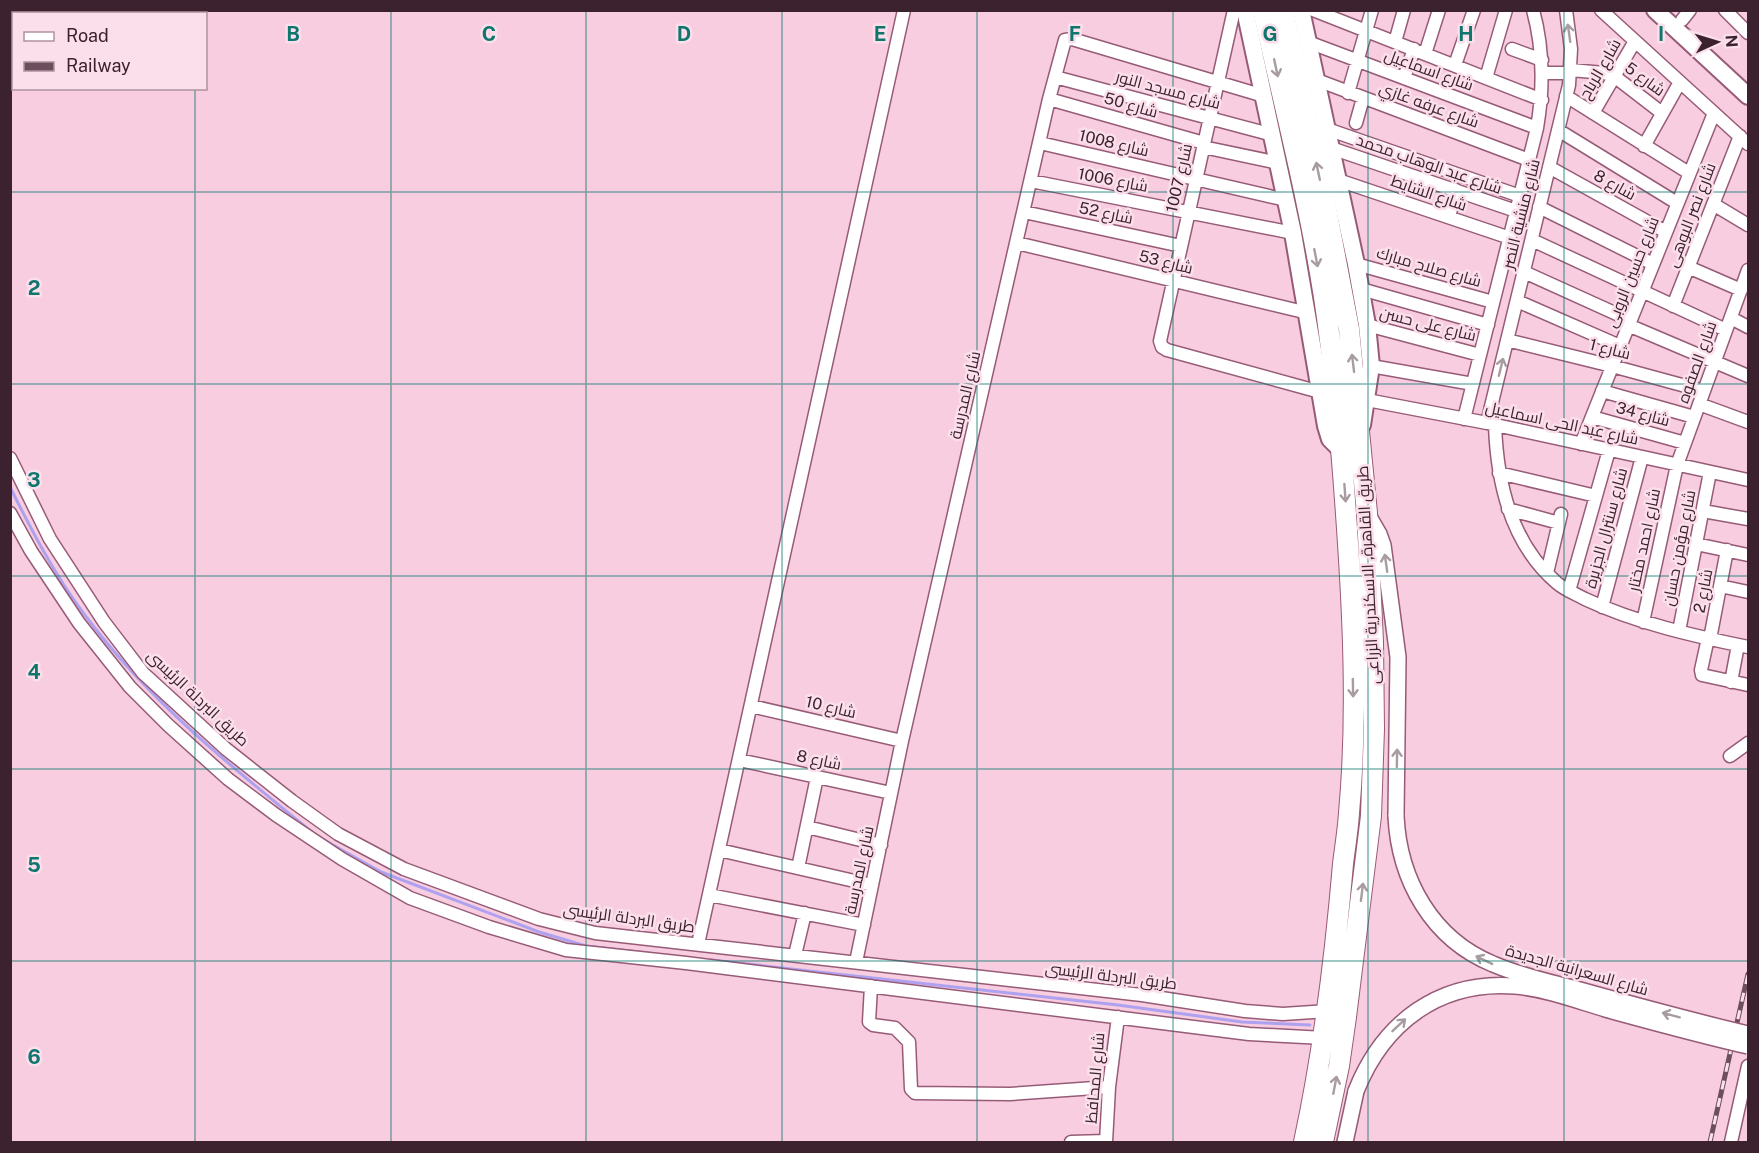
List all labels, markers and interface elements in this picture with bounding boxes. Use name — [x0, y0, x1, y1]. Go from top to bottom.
legend — [12, 12, 207, 90]
north arrow — [1687, 12, 1747, 72]
text: B — [286, 22, 300, 46]
text: C — [482, 22, 496, 46]
text: D — [677, 22, 691, 46]
text: E — [874, 22, 886, 46]
text: F — [1069, 22, 1081, 46]
text: G — [1262, 22, 1278, 46]
text: H — [1458, 22, 1474, 46]
text: I — [1658, 22, 1664, 46]
one-way arrow — [1564, 24, 1575, 43]
text: Road — [66, 25, 109, 46]
text: N — [1722, 34, 1741, 48]
street label: شارع الرباح — [1575, 35, 1627, 104]
street label: شارع اسماعيل — [1381, 45, 1476, 97]
text: Railway — [66, 55, 131, 76]
one-way arrow — [1271, 57, 1282, 77]
street label: شارع 5 — [1620, 58, 1669, 102]
street label: شارع مسجد النور — [1112, 67, 1223, 115]
street label: شارع عرفه غازي — [1375, 78, 1481, 136]
street label: شارع 50 — [1101, 88, 1160, 124]
street label: شارع 1008 — [1077, 126, 1151, 162]
street label: شارع عبد الوهاب محمد — [1353, 130, 1504, 200]
street label: شارع 1007 — [1162, 142, 1198, 215]
street label: شارع منشية النصر — [1498, 157, 1546, 272]
street label: شارع نصر البوهى — [1662, 160, 1722, 271]
one-way arrow — [1312, 161, 1323, 181]
street label: شارع 1006 — [1076, 164, 1150, 198]
street label: شارع 8 — [1590, 166, 1639, 206]
street label: شارع الشايط — [1388, 171, 1469, 217]
street label: شارع 52 — [1077, 198, 1135, 230]
street label: شارع حسين الروبى — [1601, 214, 1665, 331]
street label: شارع صلاح مبارك — [1374, 243, 1484, 293]
street label: شارع 53 — [1136, 246, 1195, 280]
one-way arrow — [1311, 248, 1322, 268]
text: 2 — [28, 276, 40, 300]
street label: شارع على حسن — [1377, 303, 1478, 347]
street label: شارع الصفوه — [1673, 318, 1723, 406]
street label: شارع 1 — [1587, 335, 1632, 365]
street label: شارع المدرسة — [946, 349, 986, 441]
one-way arrow — [1347, 353, 1358, 373]
one-way arrow — [1495, 357, 1507, 376]
street label: شارع عبد الحى اسماعيل — [1483, 397, 1640, 450]
street label: شارع 34 — [1613, 398, 1672, 432]
street label: طريق القاهرة, الاسكندرية الزراعى — [1353, 465, 1384, 685]
street label: شارع سنترال الجزيرة — [1581, 466, 1633, 591]
text: 3 — [27, 468, 41, 492]
one-way arrow — [1339, 483, 1350, 503]
street label: شارع احمد مختار — [1624, 487, 1666, 595]
street label: شارع مؤمن حسان — [1658, 488, 1702, 608]
one-way arrow — [1380, 554, 1391, 574]
street label: شارع 2 — [1689, 567, 1719, 615]
street label: طريق البردلة الرئيسى — [142, 646, 253, 751]
text: 4 — [27, 660, 41, 684]
one-way arrow — [1347, 678, 1359, 698]
street label: شارع 10 — [803, 692, 858, 724]
street label: شارع 8 — [794, 746, 843, 776]
one-way arrow — [1391, 748, 1403, 768]
street label: شارع المدرسة — [840, 824, 880, 916]
text: 5 — [27, 853, 41, 877]
one-way arrow — [1356, 883, 1367, 903]
street label: طريق البردلة الرئيسى — [562, 899, 696, 938]
street label: شارع السعرانية الجديدة — [1503, 940, 1651, 1001]
one-way arrow — [1476, 954, 1494, 966]
street label: طريق البردلة الرئيسى — [1044, 958, 1178, 995]
one-way arrow — [1662, 1009, 1681, 1020]
one-way arrow — [1391, 1018, 1406, 1032]
street label: شارع المحافظ — [1082, 1032, 1110, 1124]
text: 6 — [27, 1045, 41, 1069]
one-way arrow — [1330, 1076, 1341, 1096]

